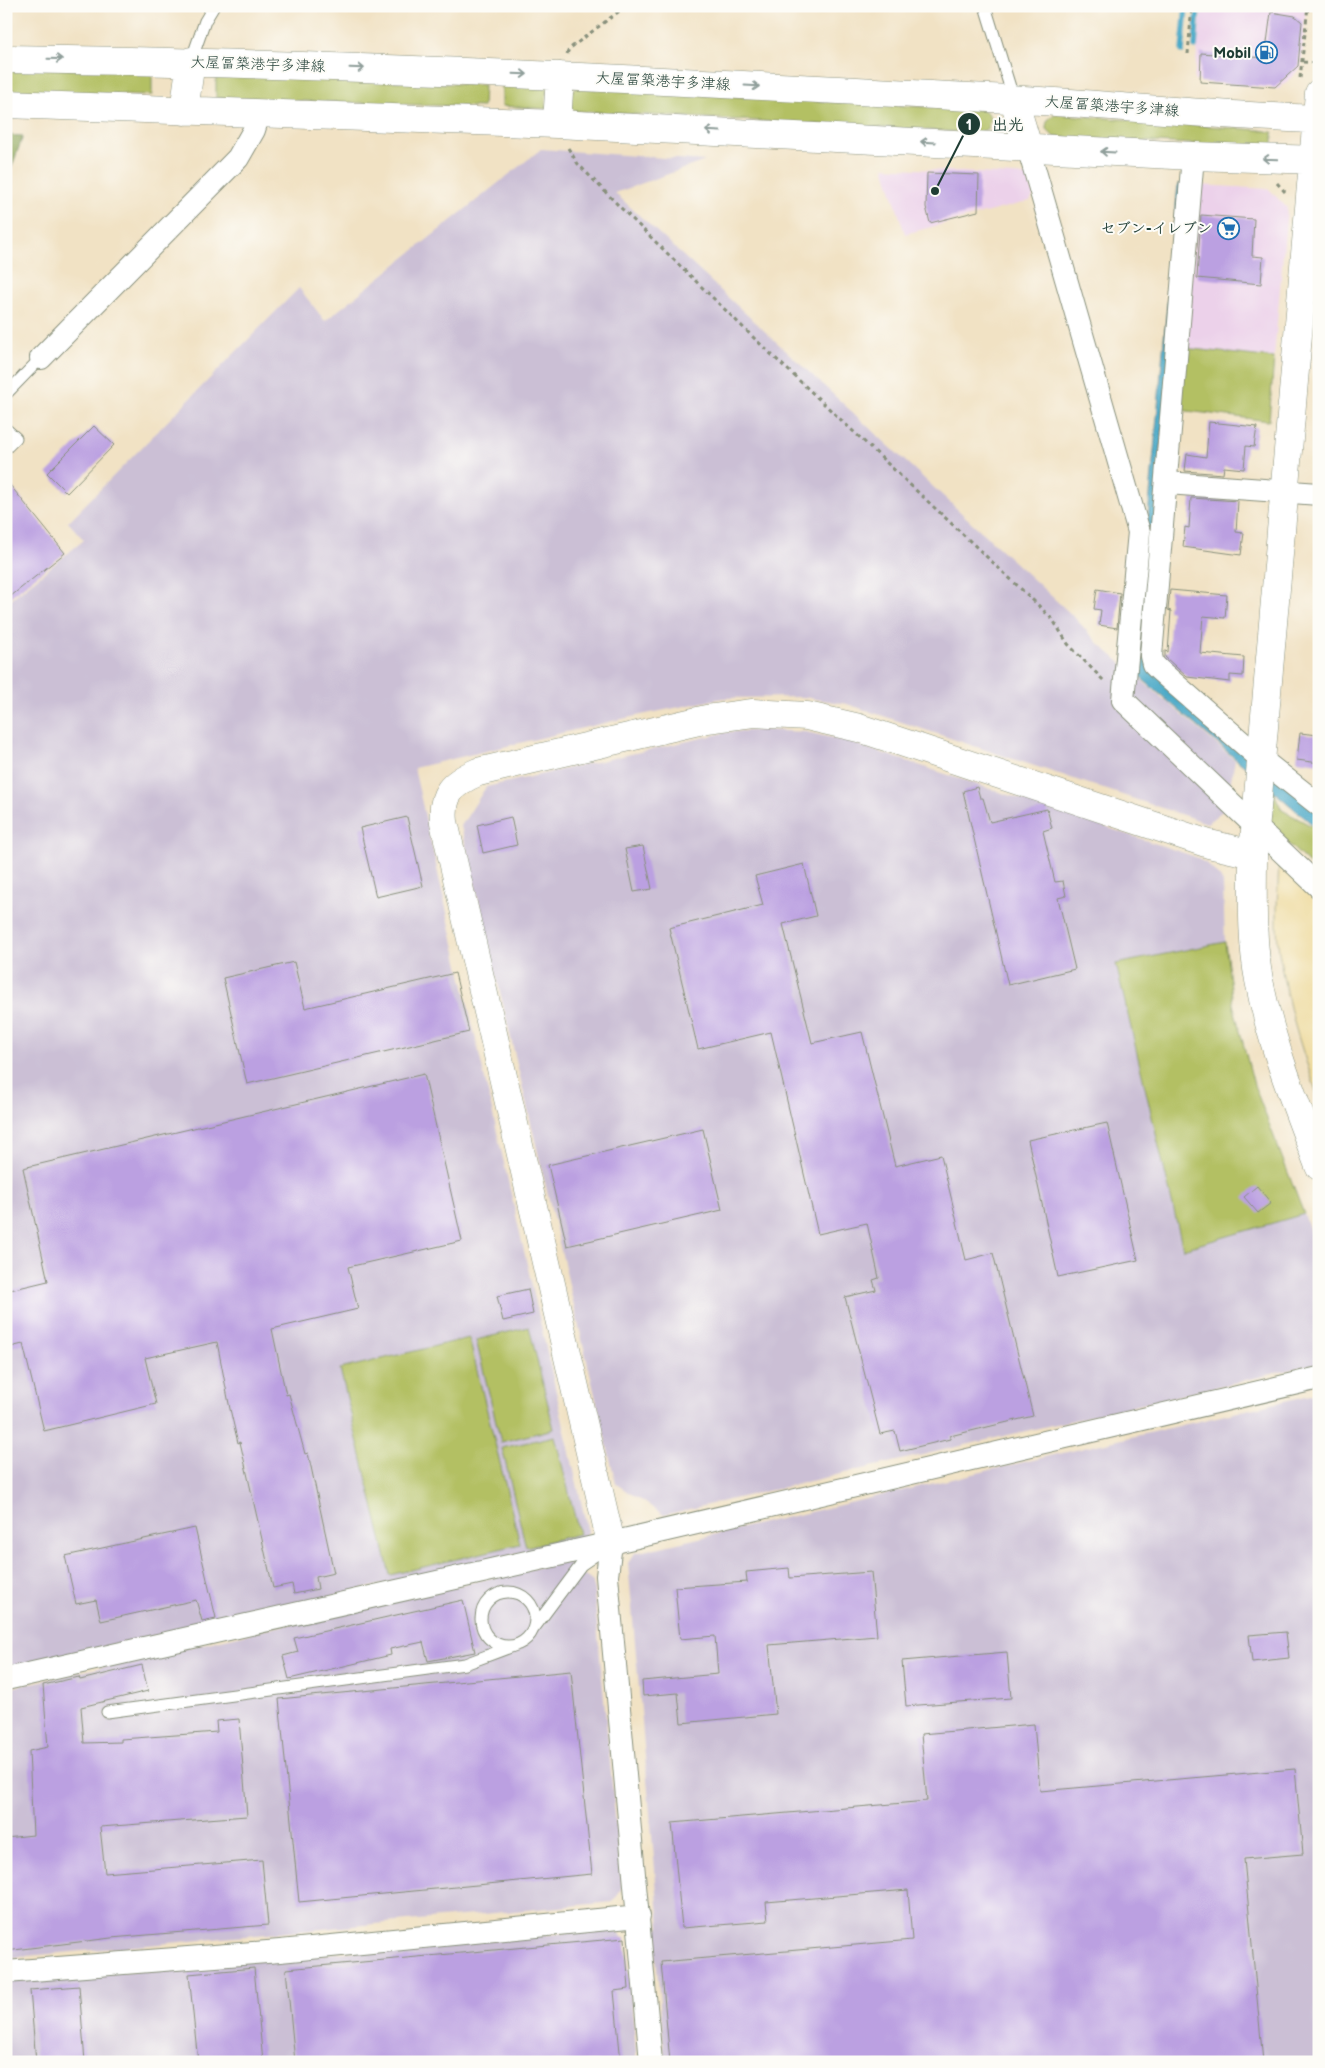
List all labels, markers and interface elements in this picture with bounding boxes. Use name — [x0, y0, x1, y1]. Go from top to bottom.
fuel station icon: Mobil — [1255, 41, 1279, 65]
place label: Mobil — [1213, 44, 1251, 63]
street label: 大屋冨築港宇多津線 — [190, 53, 326, 76]
one-way arrow — [46, 54, 63, 64]
one-way arrow — [349, 63, 365, 72]
street label: 大屋冨築港宇多津線 — [595, 68, 731, 95]
one-way arrow — [511, 70, 527, 79]
one-way arrow — [744, 81, 760, 90]
street label: 大屋冨築港宇多津線 — [1044, 92, 1180, 121]
callout: 出光 — [957, 109, 1034, 140]
text: 1 — [966, 116, 972, 135]
text: 出光 — [992, 116, 1024, 135]
one-way arrow — [705, 127, 721, 136]
one-way arrow — [920, 138, 936, 147]
one-way arrow — [1100, 147, 1116, 156]
one-way arrow — [1262, 154, 1278, 164]
supermarket icon: セブン-イレブン — [1216, 216, 1240, 240]
place label: セブン-イレブン — [1101, 219, 1212, 238]

